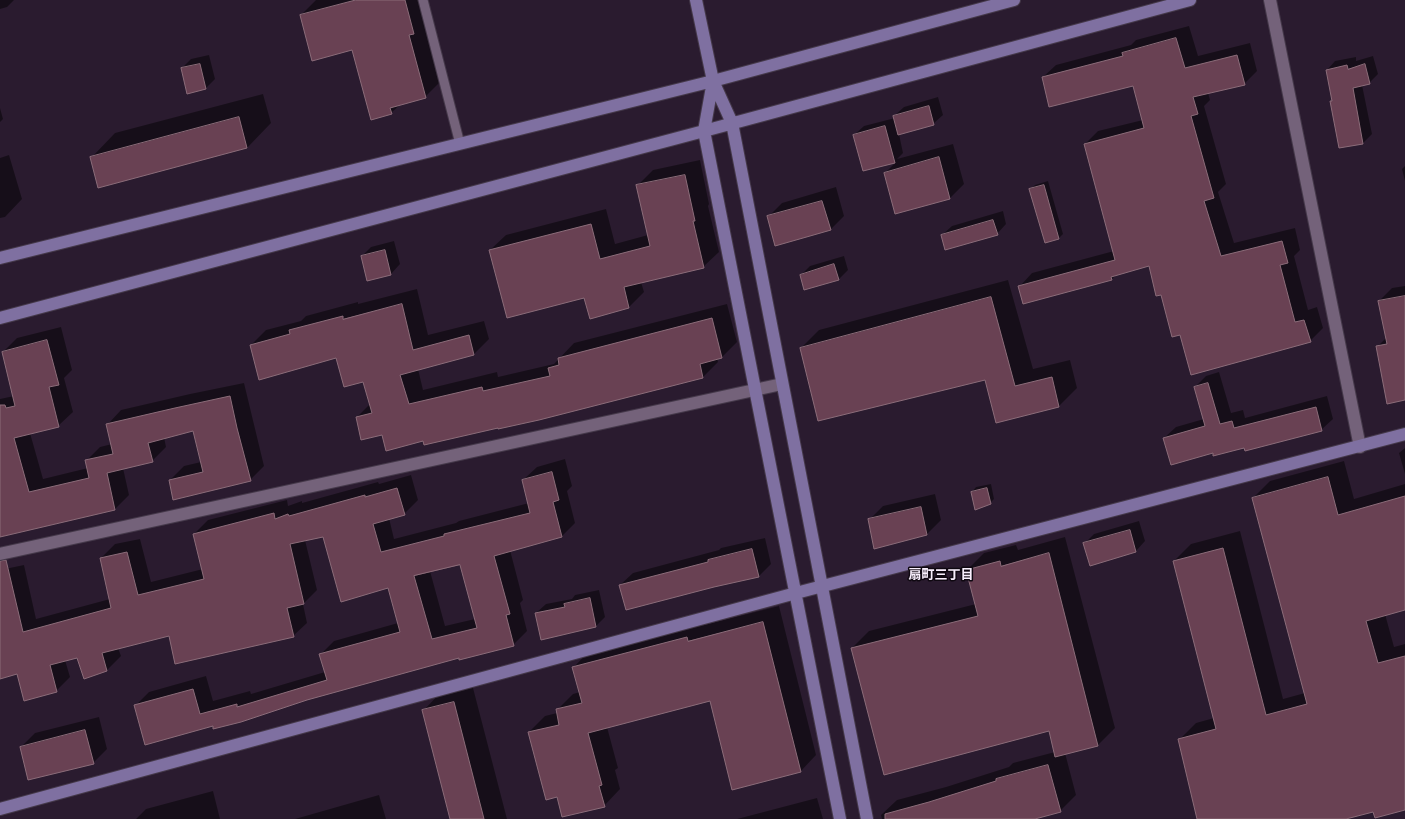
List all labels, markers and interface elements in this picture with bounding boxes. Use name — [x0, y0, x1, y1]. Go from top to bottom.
district label: 扇町三丁目 — [909, 567, 973, 583]

